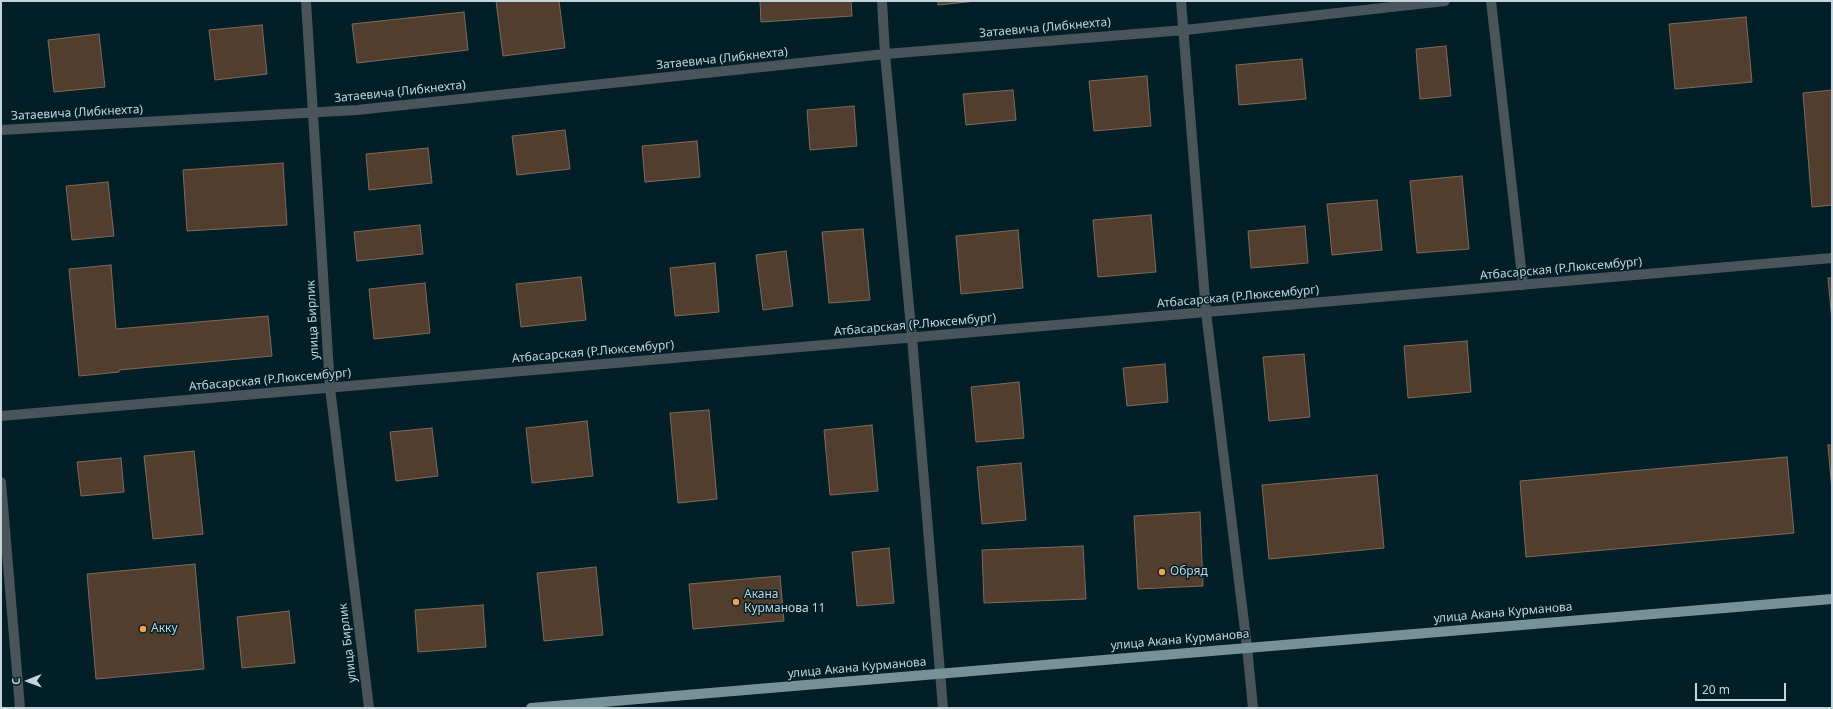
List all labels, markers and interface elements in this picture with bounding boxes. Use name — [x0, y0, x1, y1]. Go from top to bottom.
street label: Затаевича (Либкнехта) — [979, 15, 1111, 41]
street label: Затаевича (Либкнехта) — [656, 45, 788, 73]
street label: Затаевича (Либкнехта) — [334, 78, 466, 106]
street label: Затаевича (Либкнехта) — [11, 102, 143, 124]
street label: Атбасарская (Р.Люксембург) — [1479, 255, 1643, 283]
street label: улица Бирлик — [304, 280, 322, 360]
street label: Атбасарская (Р.Люксембург) — [1156, 283, 1320, 311]
street label: Атбасарская (Р.Люксембург) — [833, 311, 997, 339]
street label: Атбасарская (Р.Люксембург) — [511, 338, 675, 366]
street label: Атбасарская (Р.Люксембург) — [188, 366, 352, 394]
place label: Обряд — [1170, 565, 1208, 579]
marker: Обряд — [1157, 567, 1167, 577]
place label: Акана Курманова 11 — [744, 588, 825, 616]
marker: Акана Курманова 11 — [731, 597, 741, 607]
street label: улица Акана Курманова — [1433, 600, 1573, 626]
street label: улица Бирлик — [336, 602, 360, 684]
place label: Акку — [151, 622, 178, 636]
marker: Акку — [138, 624, 148, 634]
street label: улица Акана Курманова — [1110, 627, 1250, 653]
street label: улица Акана Курманова — [787, 655, 927, 681]
north arrow — [8, 661, 48, 701]
scale bar — [1697, 675, 1788, 701]
text: С — [8, 678, 23, 685]
text: 20 m — [1702, 681, 1730, 698]

